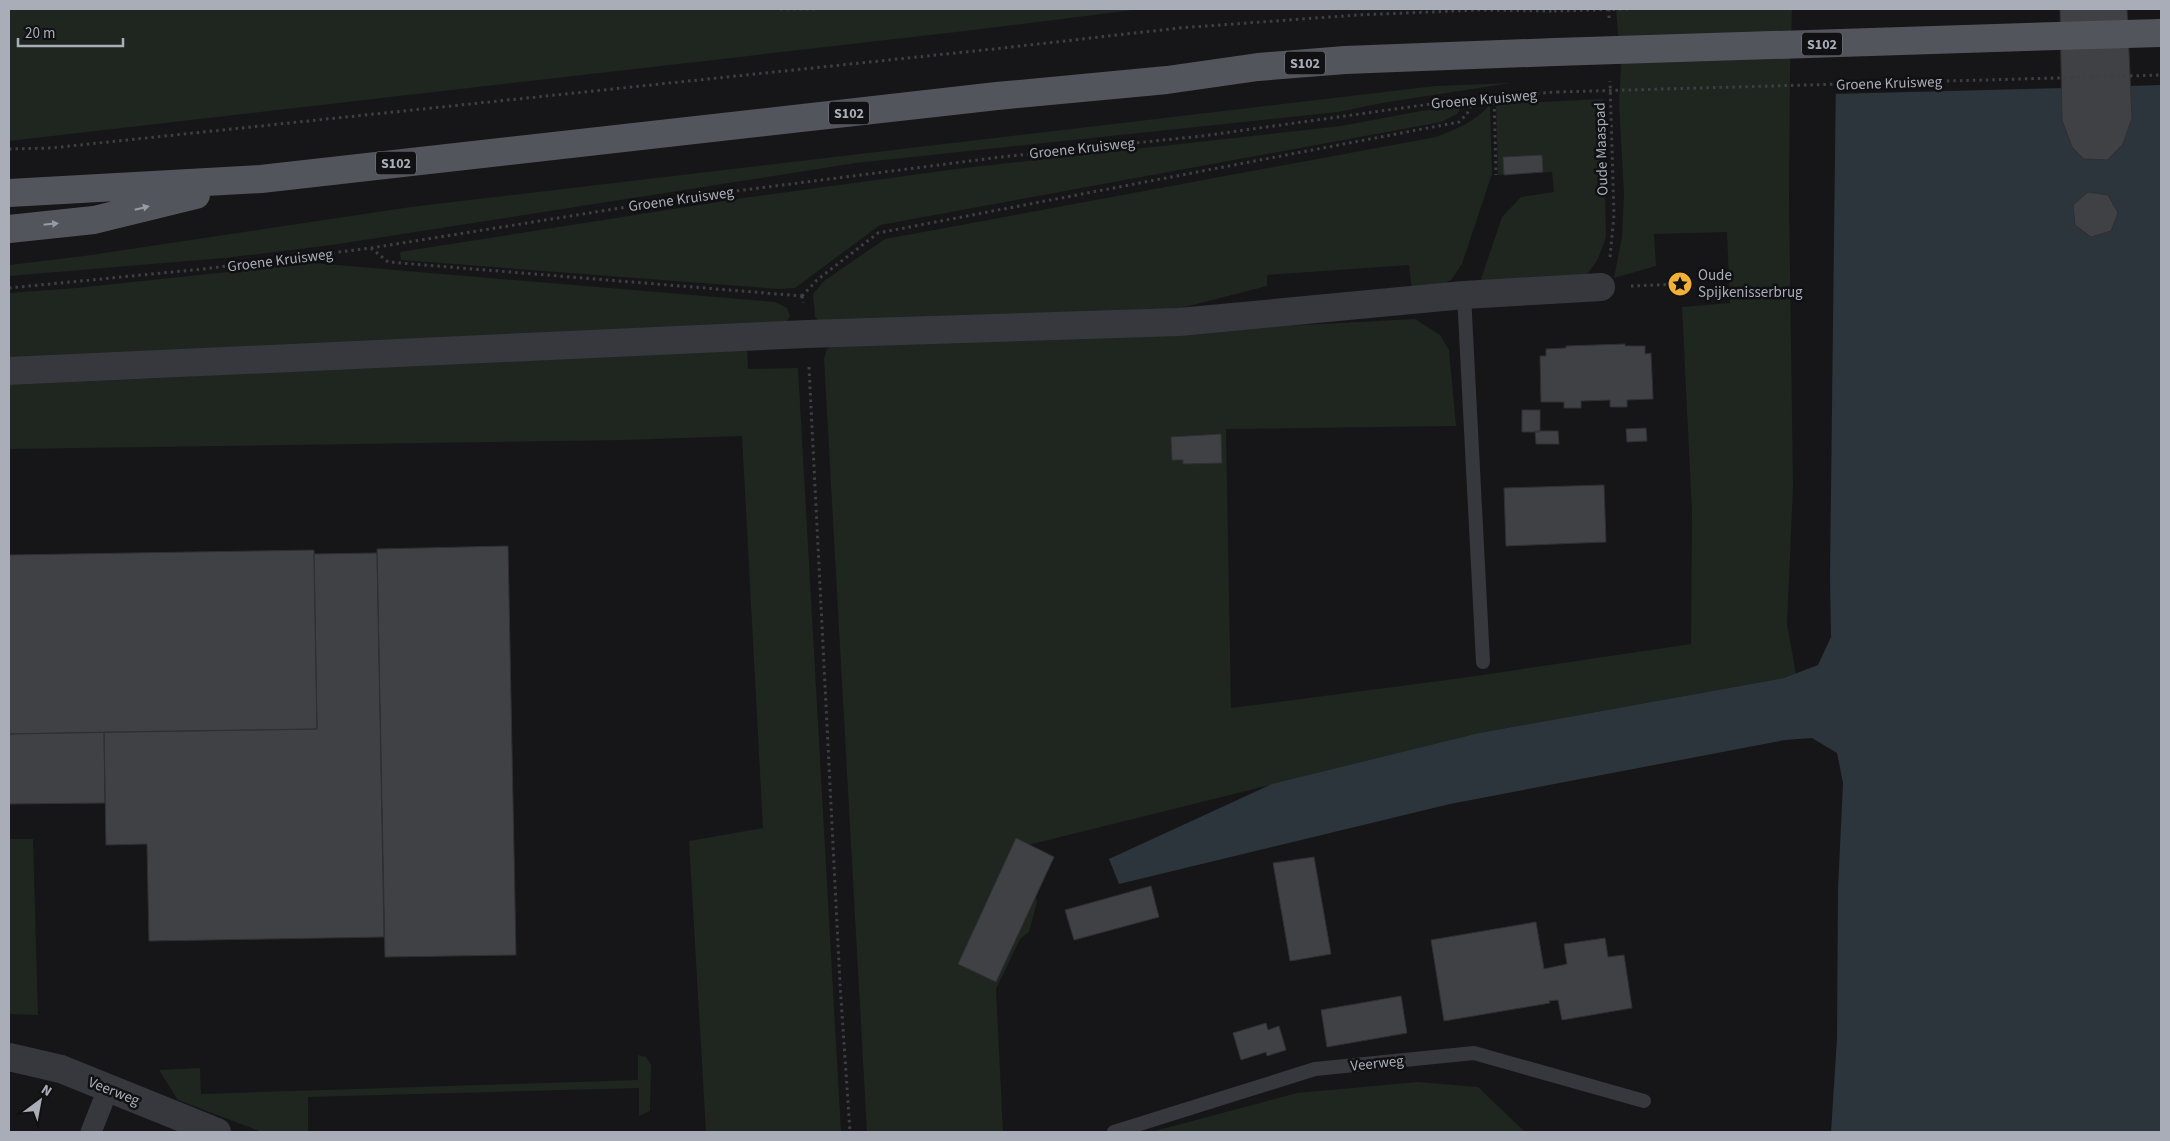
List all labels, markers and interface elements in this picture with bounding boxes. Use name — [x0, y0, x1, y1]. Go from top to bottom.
scale bar — [18, 15, 122, 47]
text: 20 m — [25, 23, 55, 44]
road number: S102 — [1802, 33, 1842, 56]
road number: S102 — [1285, 52, 1325, 74]
street label: Groene Kruisweg — [1836, 71, 1943, 96]
street label: Groene Kruisweg — [1430, 84, 1538, 115]
road number: S102 — [829, 102, 869, 125]
street label: Oude Maaspad — [1589, 102, 1614, 196]
street label: Groene Kruisweg — [1028, 132, 1136, 164]
road number: S102 — [376, 152, 416, 174]
street label: Groene Kruisweg — [627, 182, 736, 217]
one-way arrow — [134, 204, 149, 212]
one-way arrow — [44, 220, 60, 228]
street label: Groene Kruisweg — [226, 244, 334, 277]
place label: Oude Spijkenisserbrug — [1698, 265, 1803, 303]
place icon: Oude Spijkenisserbrug — [1667, 271, 1693, 297]
street label: Veerweg — [1349, 1050, 1405, 1077]
street label: Veerweg — [85, 1072, 143, 1111]
north arrow — [15, 1076, 65, 1126]
text: N — [37, 1080, 56, 1102]

